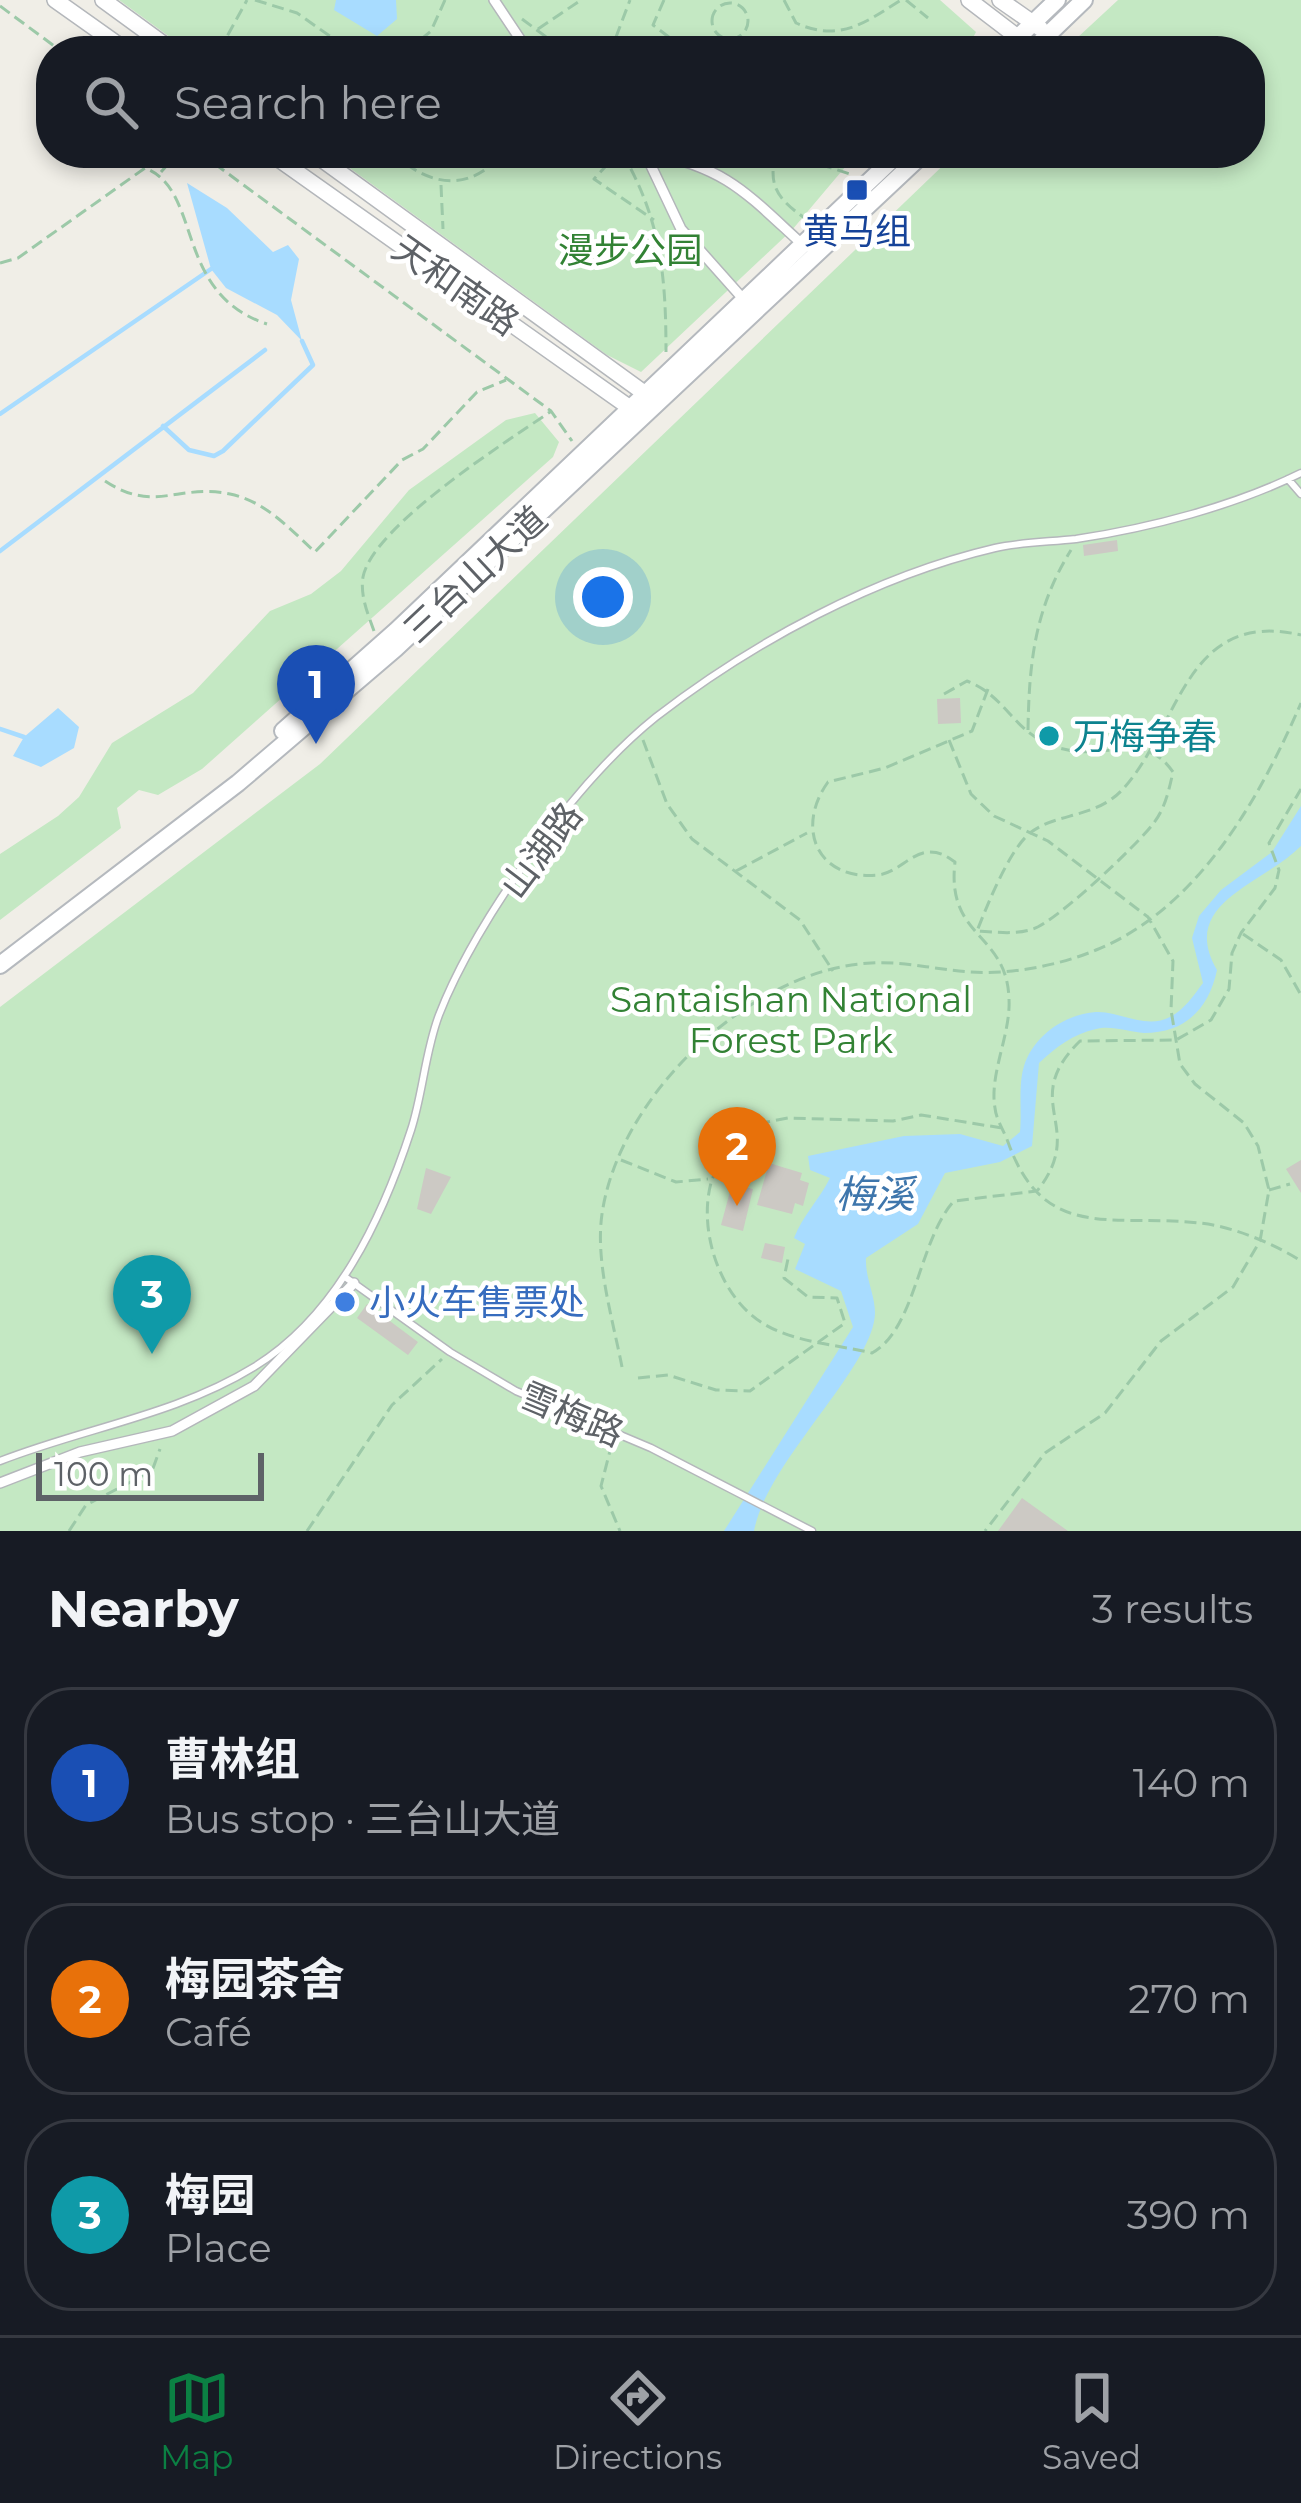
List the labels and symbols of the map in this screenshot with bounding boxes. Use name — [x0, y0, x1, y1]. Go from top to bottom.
marker: 黄马组 — [844, 177, 870, 203]
place label: 黄马组 — [803, 209, 911, 253]
street label: 天和南路 — [384, 226, 528, 344]
park label: 漫步公园 — [558, 228, 702, 272]
street label: 三台山大道 — [394, 497, 556, 651]
your location — [573, 567, 633, 627]
pin: 1 — [277, 645, 355, 744]
place label: 万梅争春 — [1073, 714, 1217, 758]
marker: 万梅争春 — [1036, 723, 1062, 749]
street label: 山湖路 — [491, 794, 591, 906]
park label: Santaishan National Forest Park — [610, 977, 972, 1062]
pin: 2 — [698, 1107, 776, 1206]
water label: 梅溪 — [836, 1170, 918, 1218]
pin: 3 — [113, 1255, 191, 1354]
place label: 小火车售票处 — [369, 1280, 585, 1324]
marker: 小火车售票处 — [332, 1289, 358, 1315]
street label: 雪梅路 — [514, 1373, 630, 1455]
scale bar — [36, 1447, 264, 1500]

